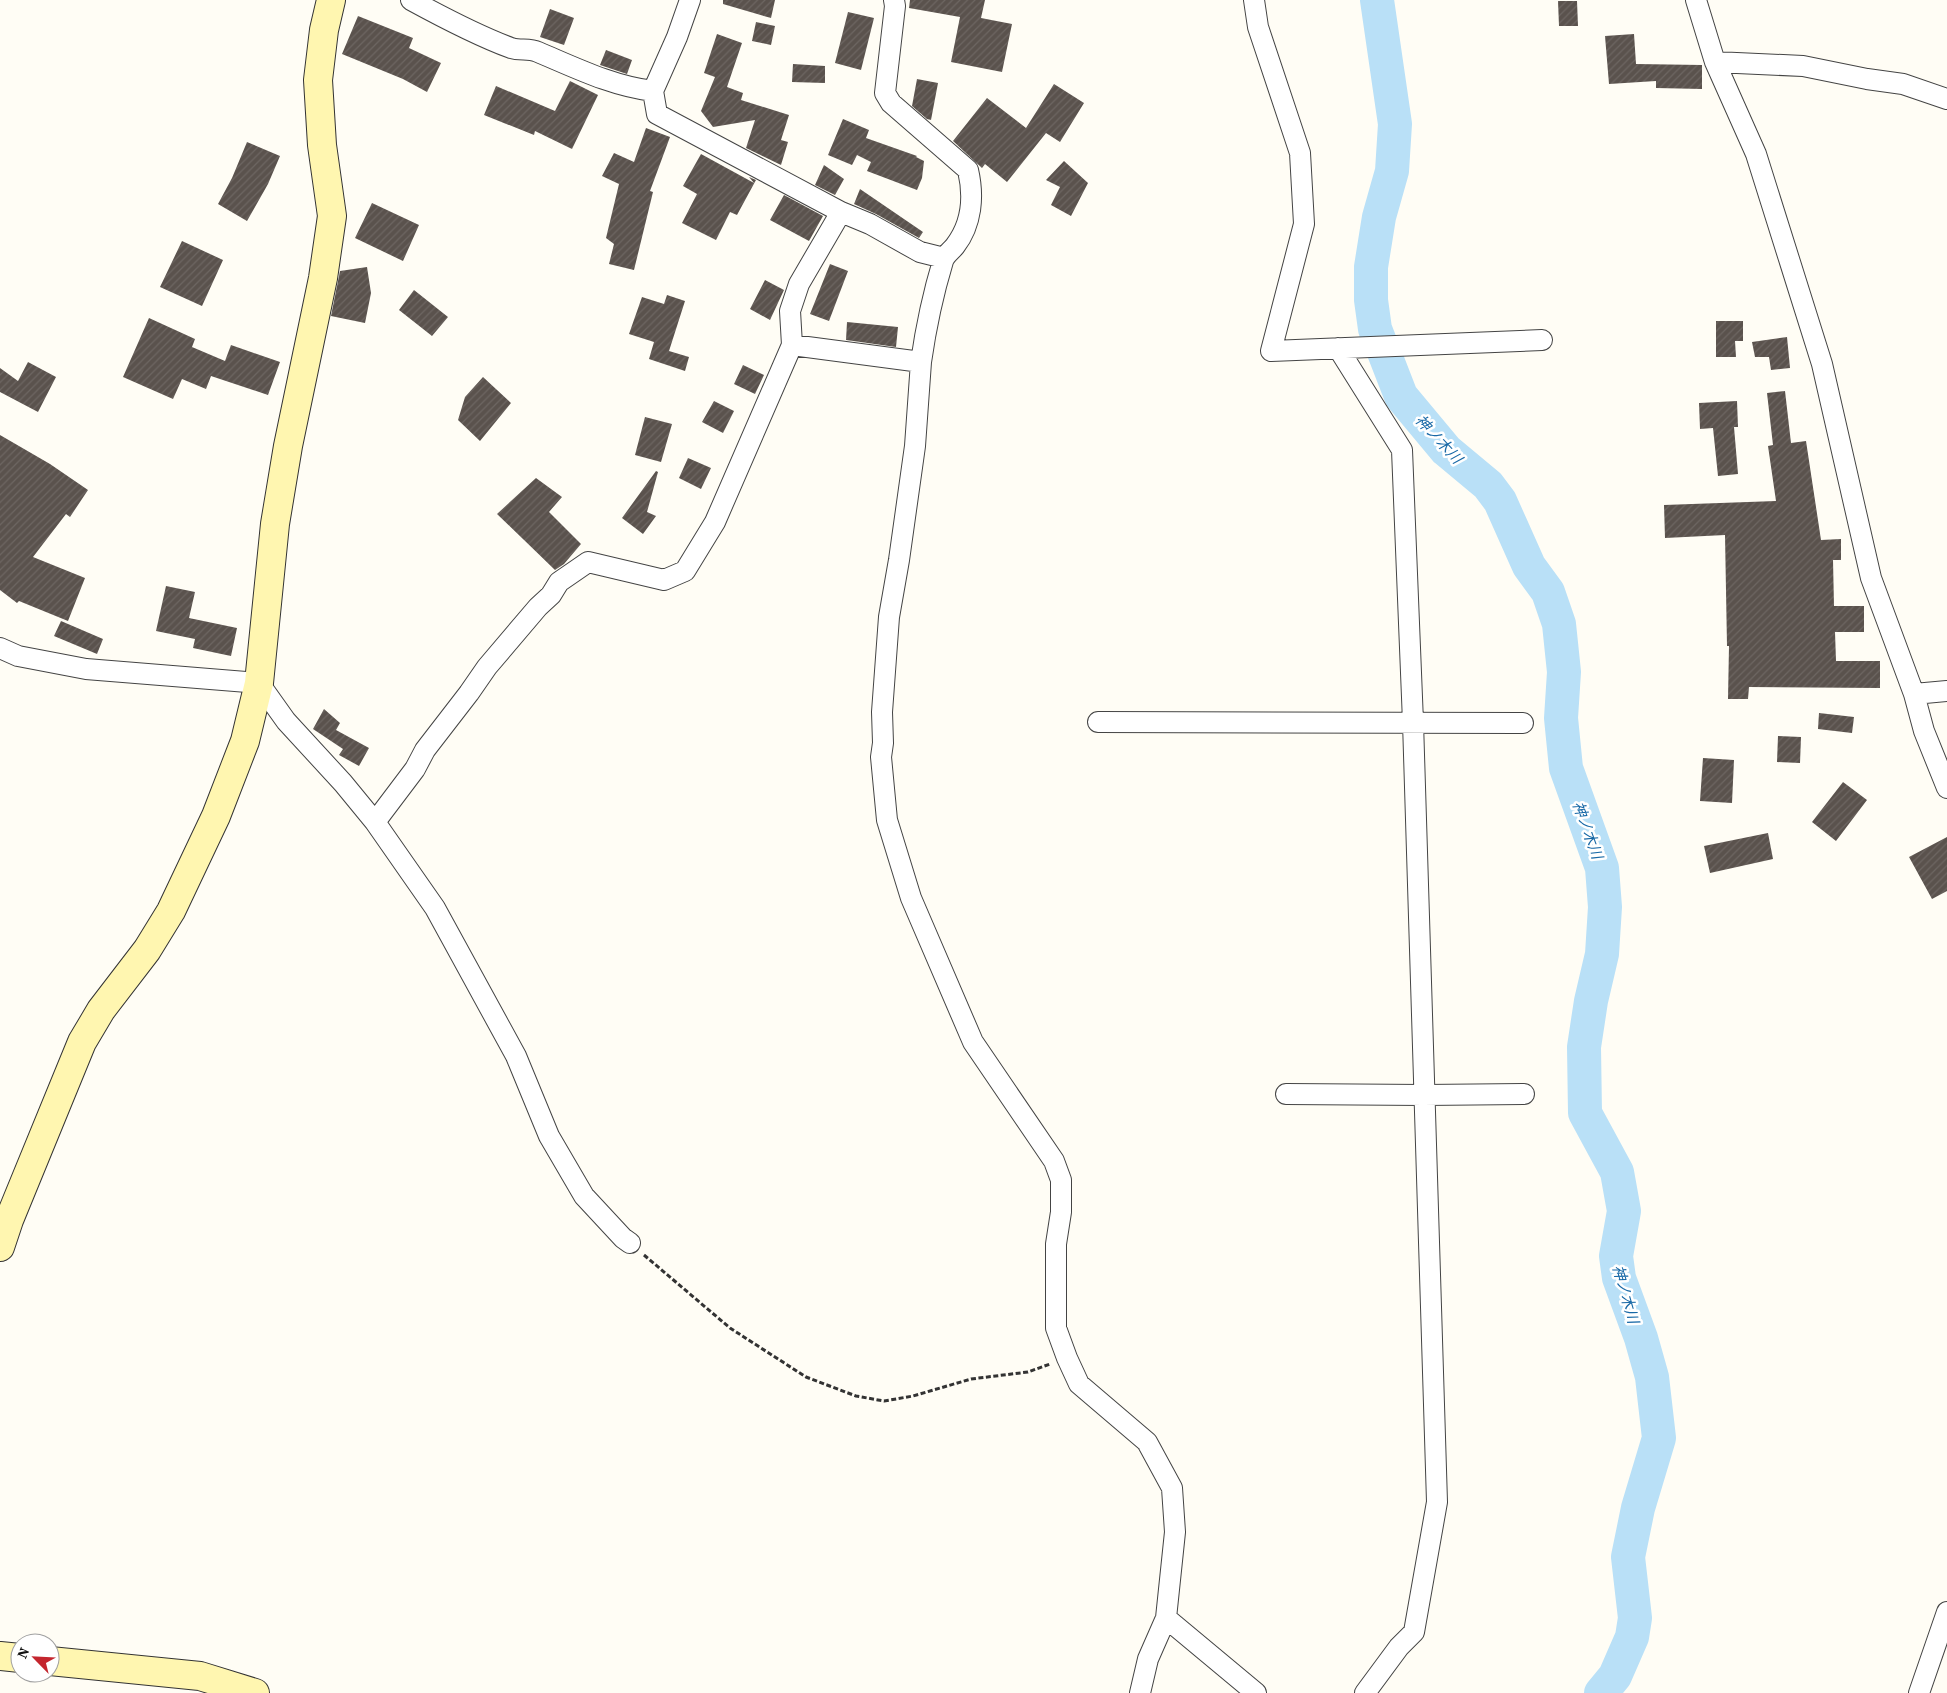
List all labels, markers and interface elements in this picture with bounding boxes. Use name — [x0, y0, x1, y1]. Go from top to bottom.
water label: 神ノ木川 — [1411, 410, 1468, 470]
water label: 神ノ木川 — [1568, 798, 1609, 864]
water label: 神ノ木川 — [1608, 1262, 1645, 1328]
north arrow — [10, 1633, 60, 1683]
text: N — [12, 1644, 34, 1661]

